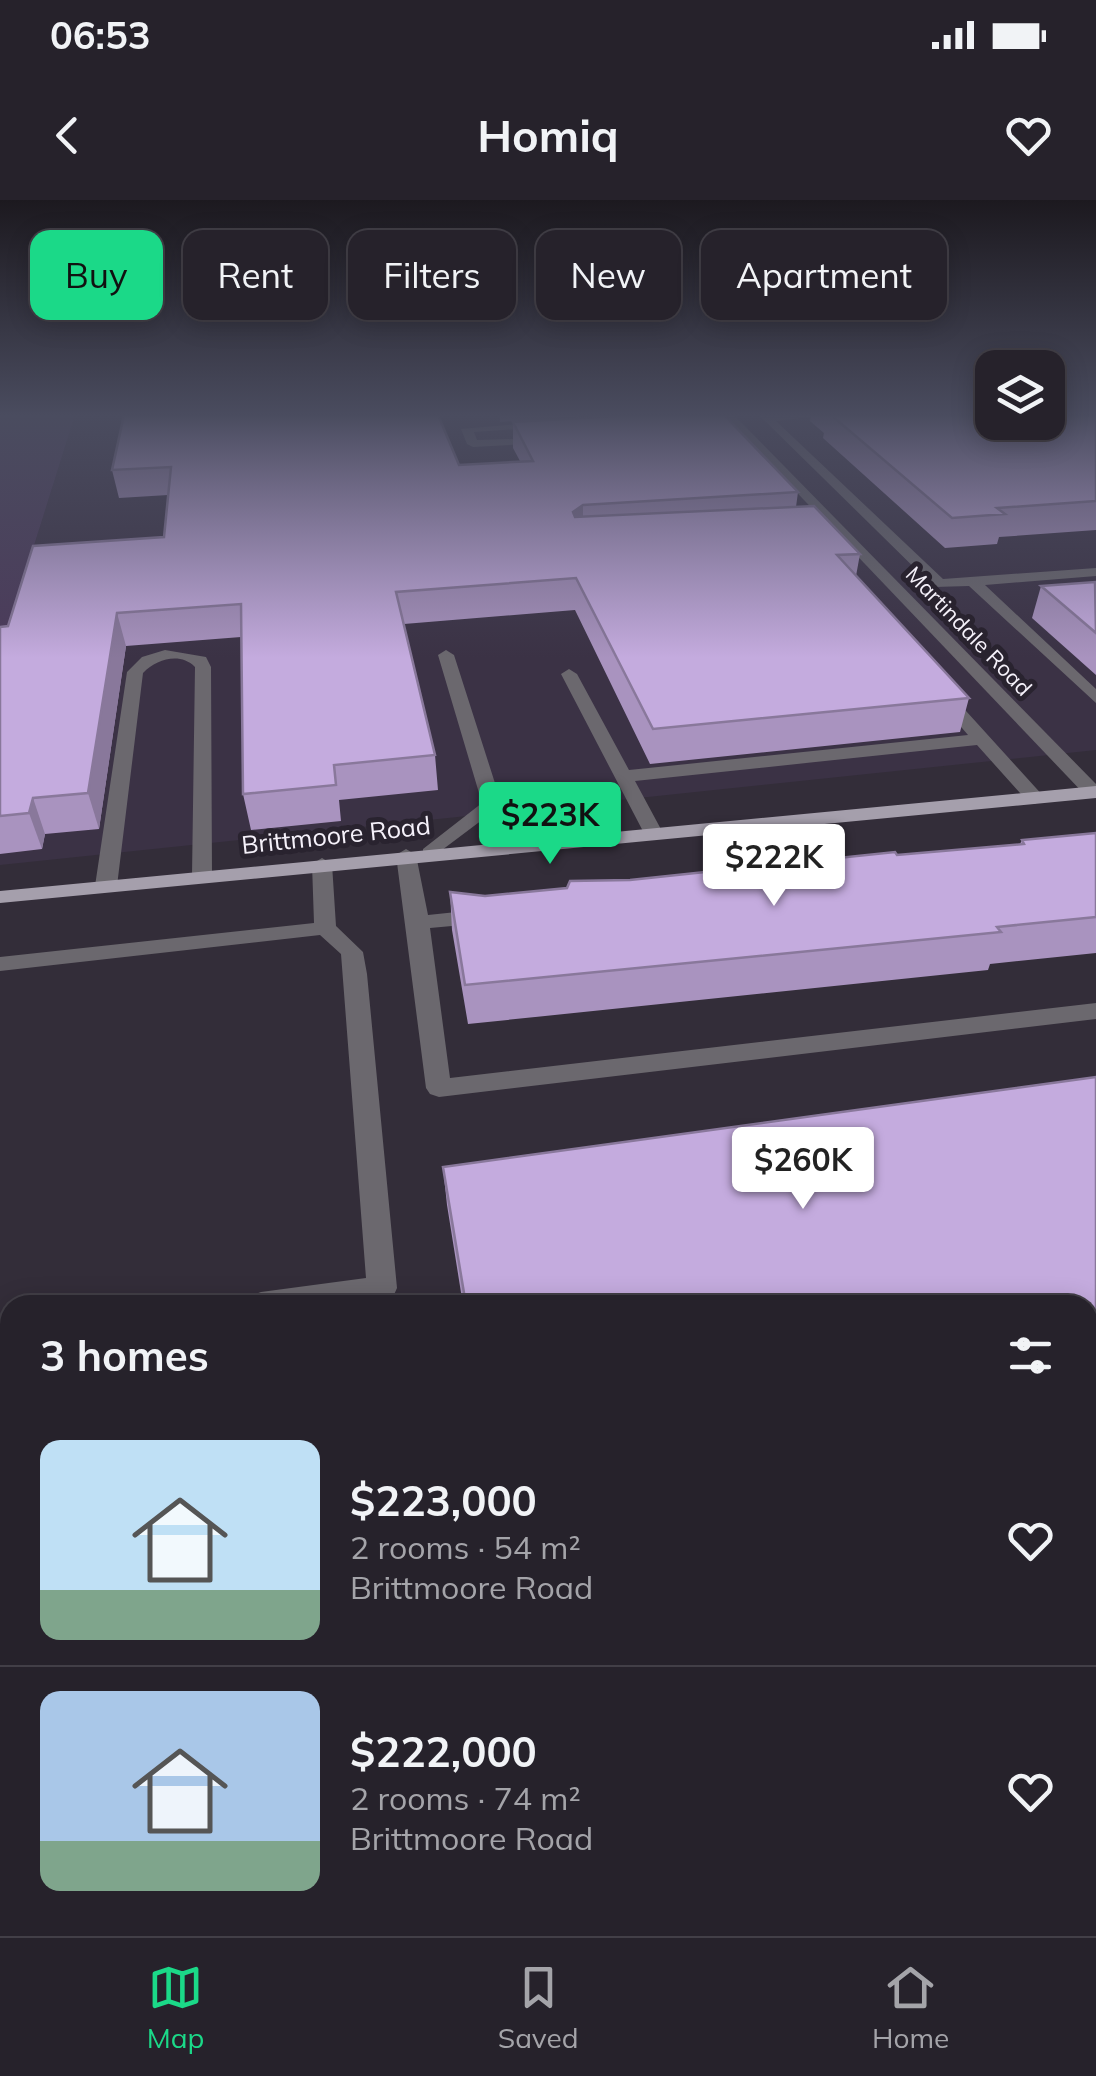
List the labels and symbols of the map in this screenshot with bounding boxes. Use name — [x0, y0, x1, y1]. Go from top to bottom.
street label: Martindale Road — [900, 560, 1038, 702]
pin: $223K — [480, 782, 620, 867]
street label: Brittmoore Road — [240, 809, 432, 860]
pin: $222K — [704, 824, 844, 909]
pin: $260K — [733, 1127, 873, 1212]

